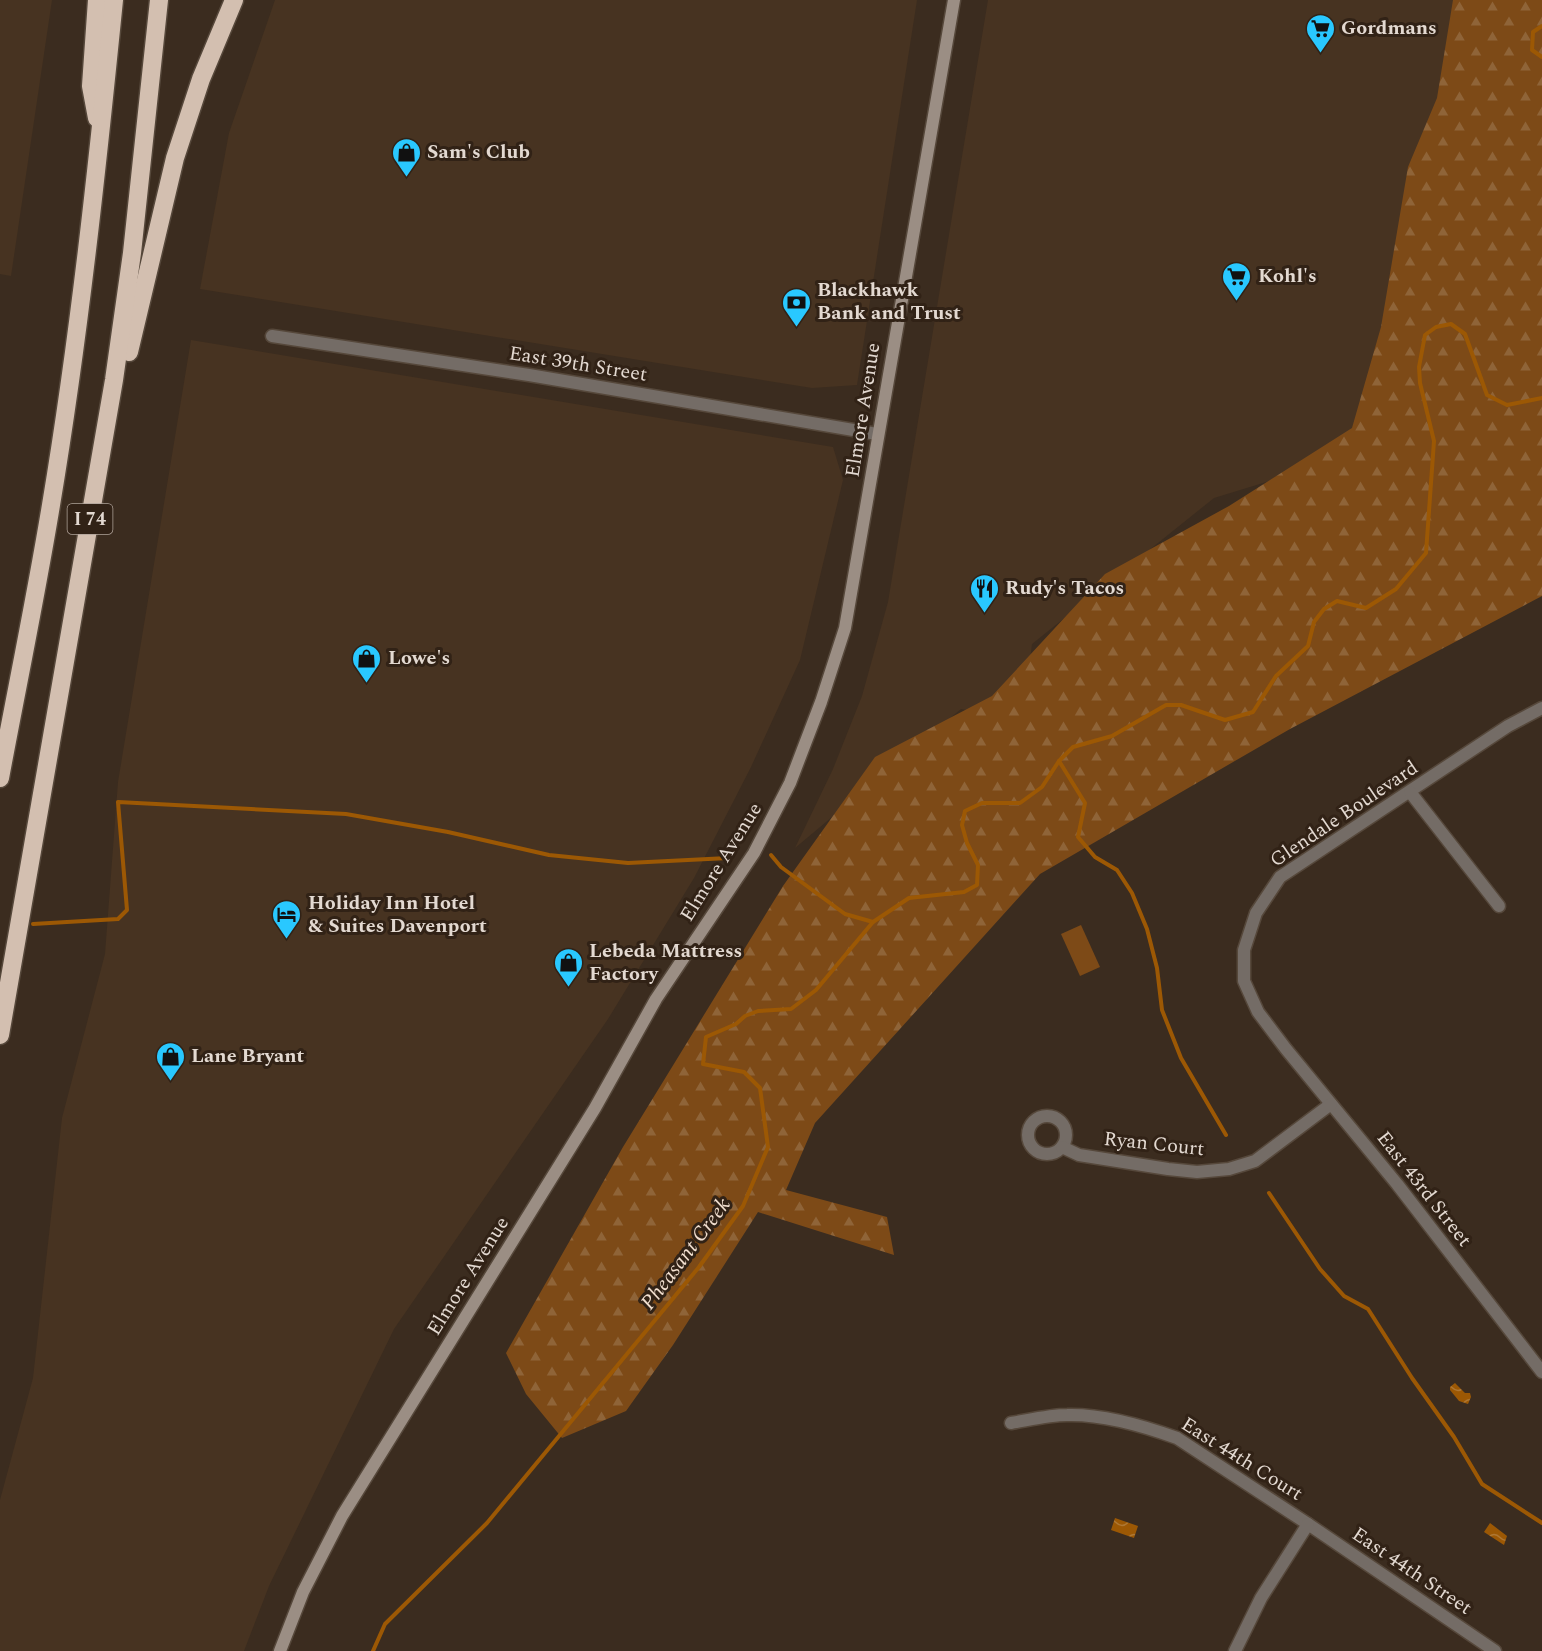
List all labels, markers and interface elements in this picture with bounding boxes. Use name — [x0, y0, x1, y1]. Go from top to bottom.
supermarket icon: Gordmans — [1304, 12, 1336, 54]
place label: Gordmans — [1341, 13, 1437, 43]
shop icon: Sam's Club — [390, 136, 422, 178]
place label: Sam's Club — [427, 137, 530, 167]
supermarket icon: Kohl's — [1221, 260, 1253, 302]
place label: Kohl's — [1258, 261, 1317, 291]
place label: Blackhawk Bank and Trust — [817, 275, 961, 328]
bank icon: Blackhawk Bank and Trust — [780, 286, 812, 328]
street label: East 39th Street — [507, 338, 649, 390]
street label: Elmore Avenue — [838, 341, 888, 479]
road number: I 74 — [68, 504, 112, 534]
restaurant icon: Rudy's Tacos — [968, 572, 1000, 614]
place label: Rudy's Tacos — [1005, 573, 1124, 603]
shop icon: Lowe's — [351, 642, 383, 684]
place label: Lowe's — [388, 643, 450, 673]
street label: Glendale Boulevard — [1264, 753, 1424, 875]
street label: Elmore Avenue — [672, 797, 770, 927]
place label: Holiday Inn Hotel & Suites Davenport — [308, 888, 487, 941]
hotel icon: Holiday Inn Hotel & Suites Davenport — [271, 898, 303, 940]
place label: Lebeda Mattress Factory — [589, 936, 742, 989]
shop icon: Lebeda Mattress Factory — [552, 946, 584, 988]
shop icon: Lane Bryant — [154, 1040, 186, 1082]
place label: Lane Bryant — [191, 1041, 305, 1071]
street label: Ryan Court — [1102, 1124, 1206, 1164]
street label: East 43rd Street — [1369, 1125, 1479, 1253]
water label: Pheasant Creek — [633, 1191, 739, 1317]
street label: Elmore Avenue — [419, 1211, 517, 1341]
street label: East 44th Court — [1175, 1410, 1309, 1508]
street label: East 44th Street — [1346, 1520, 1478, 1622]

